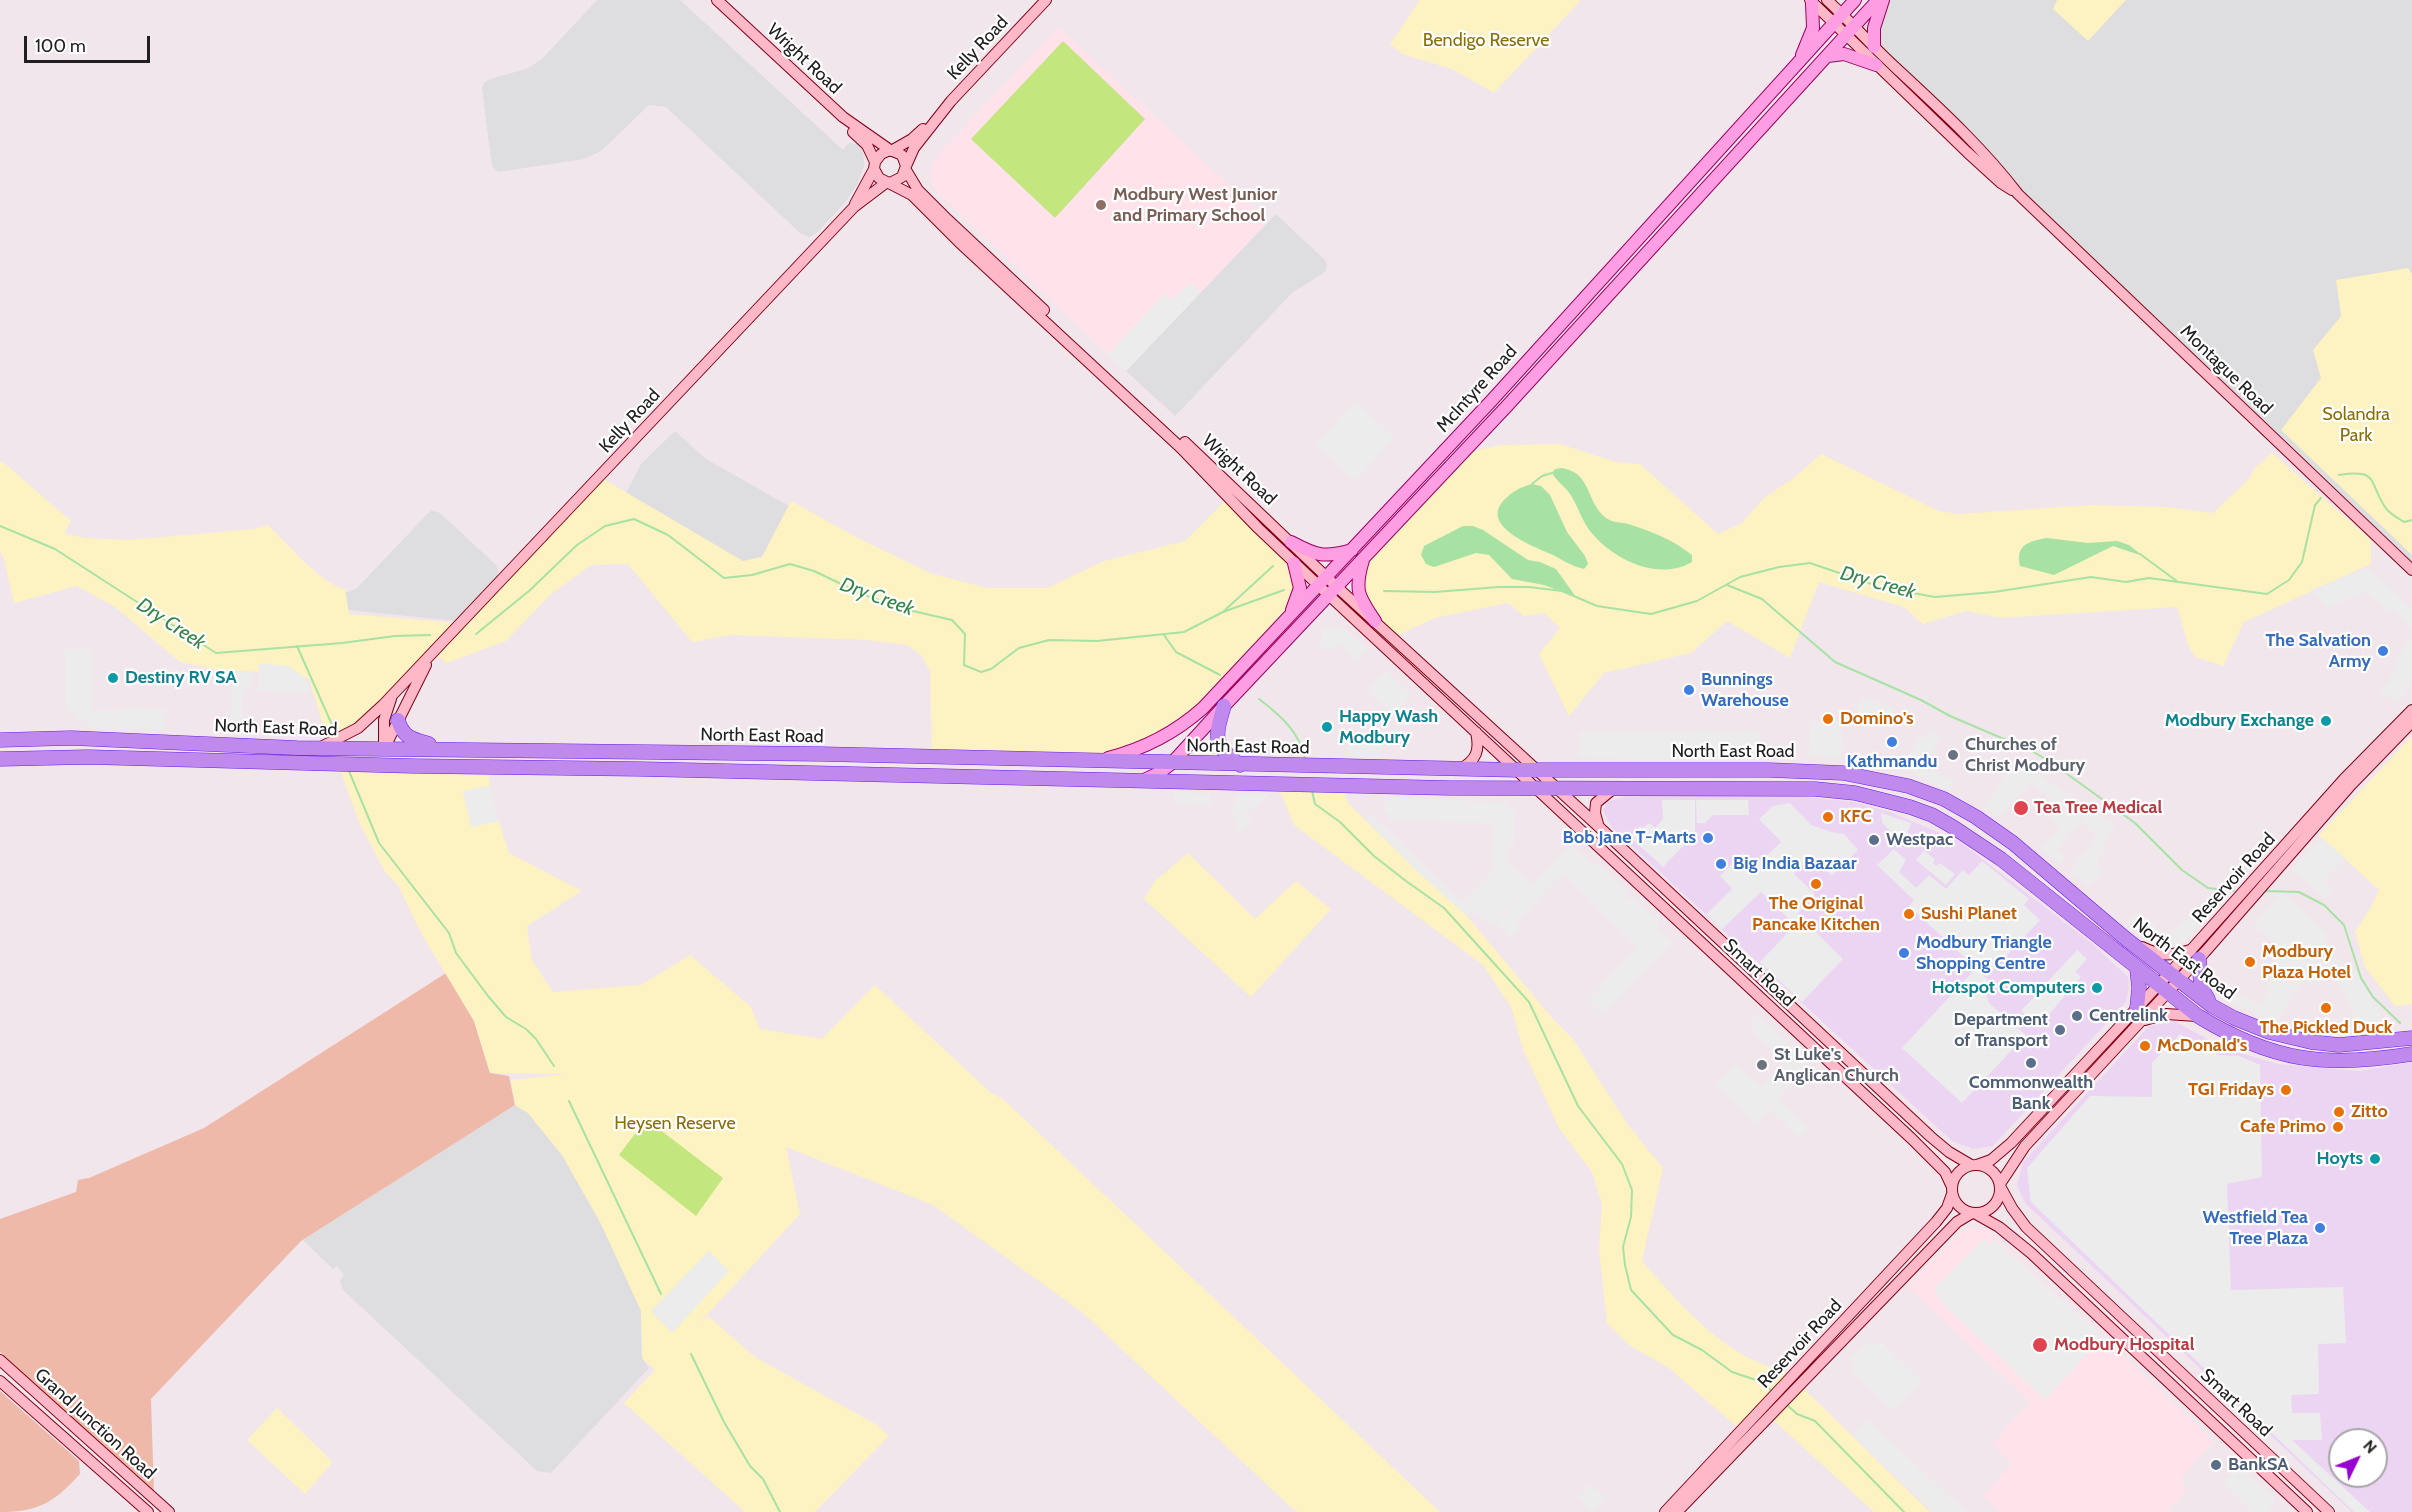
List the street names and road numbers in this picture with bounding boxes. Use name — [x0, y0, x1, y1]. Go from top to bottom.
street label: Kelly Road — [943, 12, 1013, 84]
street label: Wright Road — [762, 19, 846, 99]
street label: Montague Road — [2175, 321, 2277, 419]
street label: McIntyre Road — [1432, 341, 1522, 437]
street label: Kelly Road — [595, 385, 665, 457]
street label: Wright Road — [1197, 430, 1281, 510]
street label: North East Road — [214, 715, 338, 741]
street label: North East Road — [700, 724, 824, 748]
street label: North East Road — [1186, 735, 1310, 759]
street label: North East Road — [1671, 741, 1795, 763]
street label: Reservoir Road — [2188, 829, 2280, 927]
street label: North East Road — [2128, 913, 2240, 1005]
street label: Smart Road — [1719, 935, 1799, 1011]
street label: Reservoir Road — [1753, 1295, 1847, 1393]
street label: Grand Junction Road — [30, 1364, 160, 1484]
street label: Smart Road — [2196, 1365, 2276, 1441]

